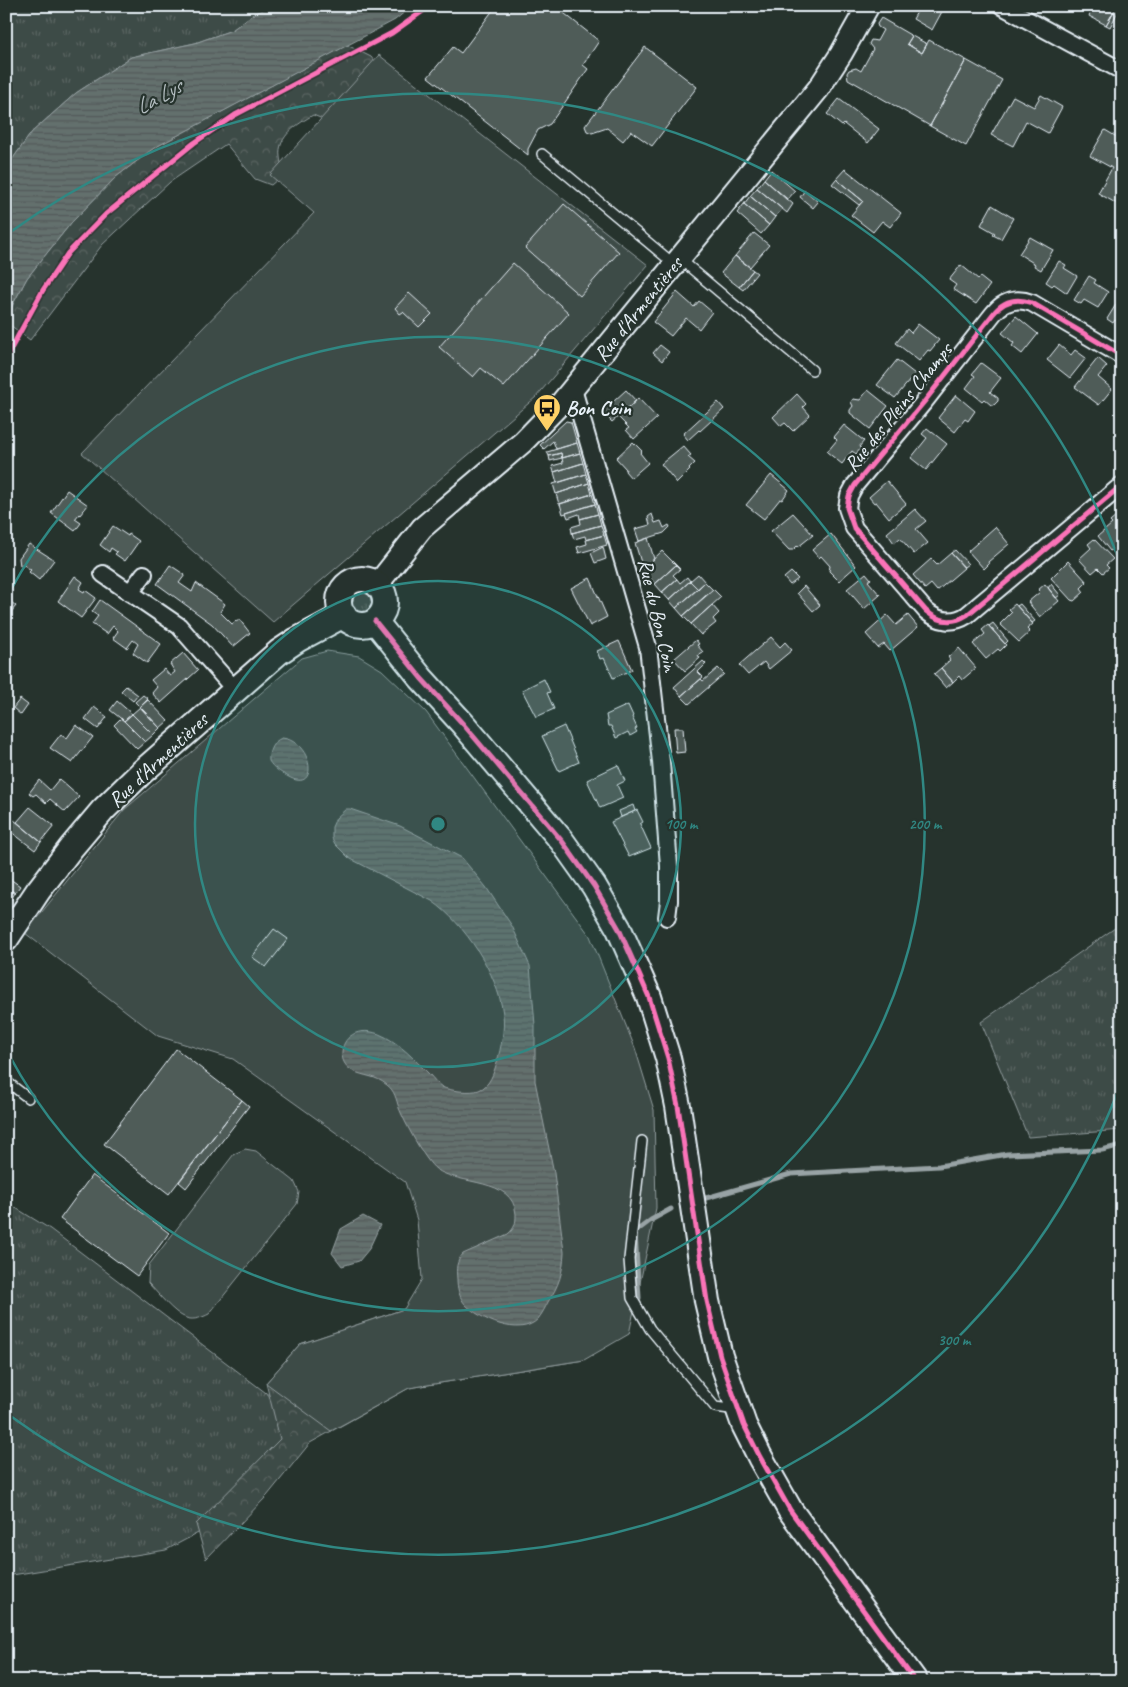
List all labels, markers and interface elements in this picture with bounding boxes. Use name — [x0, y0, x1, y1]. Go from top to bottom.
water label: La Lys — [130, 71, 190, 121]
street label: Rue d'Armentières — [588, 250, 689, 367]
street label: Rue des Pleins Champs — [838, 336, 959, 477]
bus stop icon: Bon Coin — [532, 393, 562, 432]
place label: Bon Coin — [566, 395, 631, 421]
street label: Rue du Bon Coin — [632, 556, 684, 676]
street label: Rue d'Armentières — [103, 706, 215, 813]
centre of rings — [429, 815, 447, 833]
text: 100 m — [665, 815, 699, 834]
text: 200 m — [909, 815, 943, 834]
text: 300 m — [938, 1331, 972, 1350]

